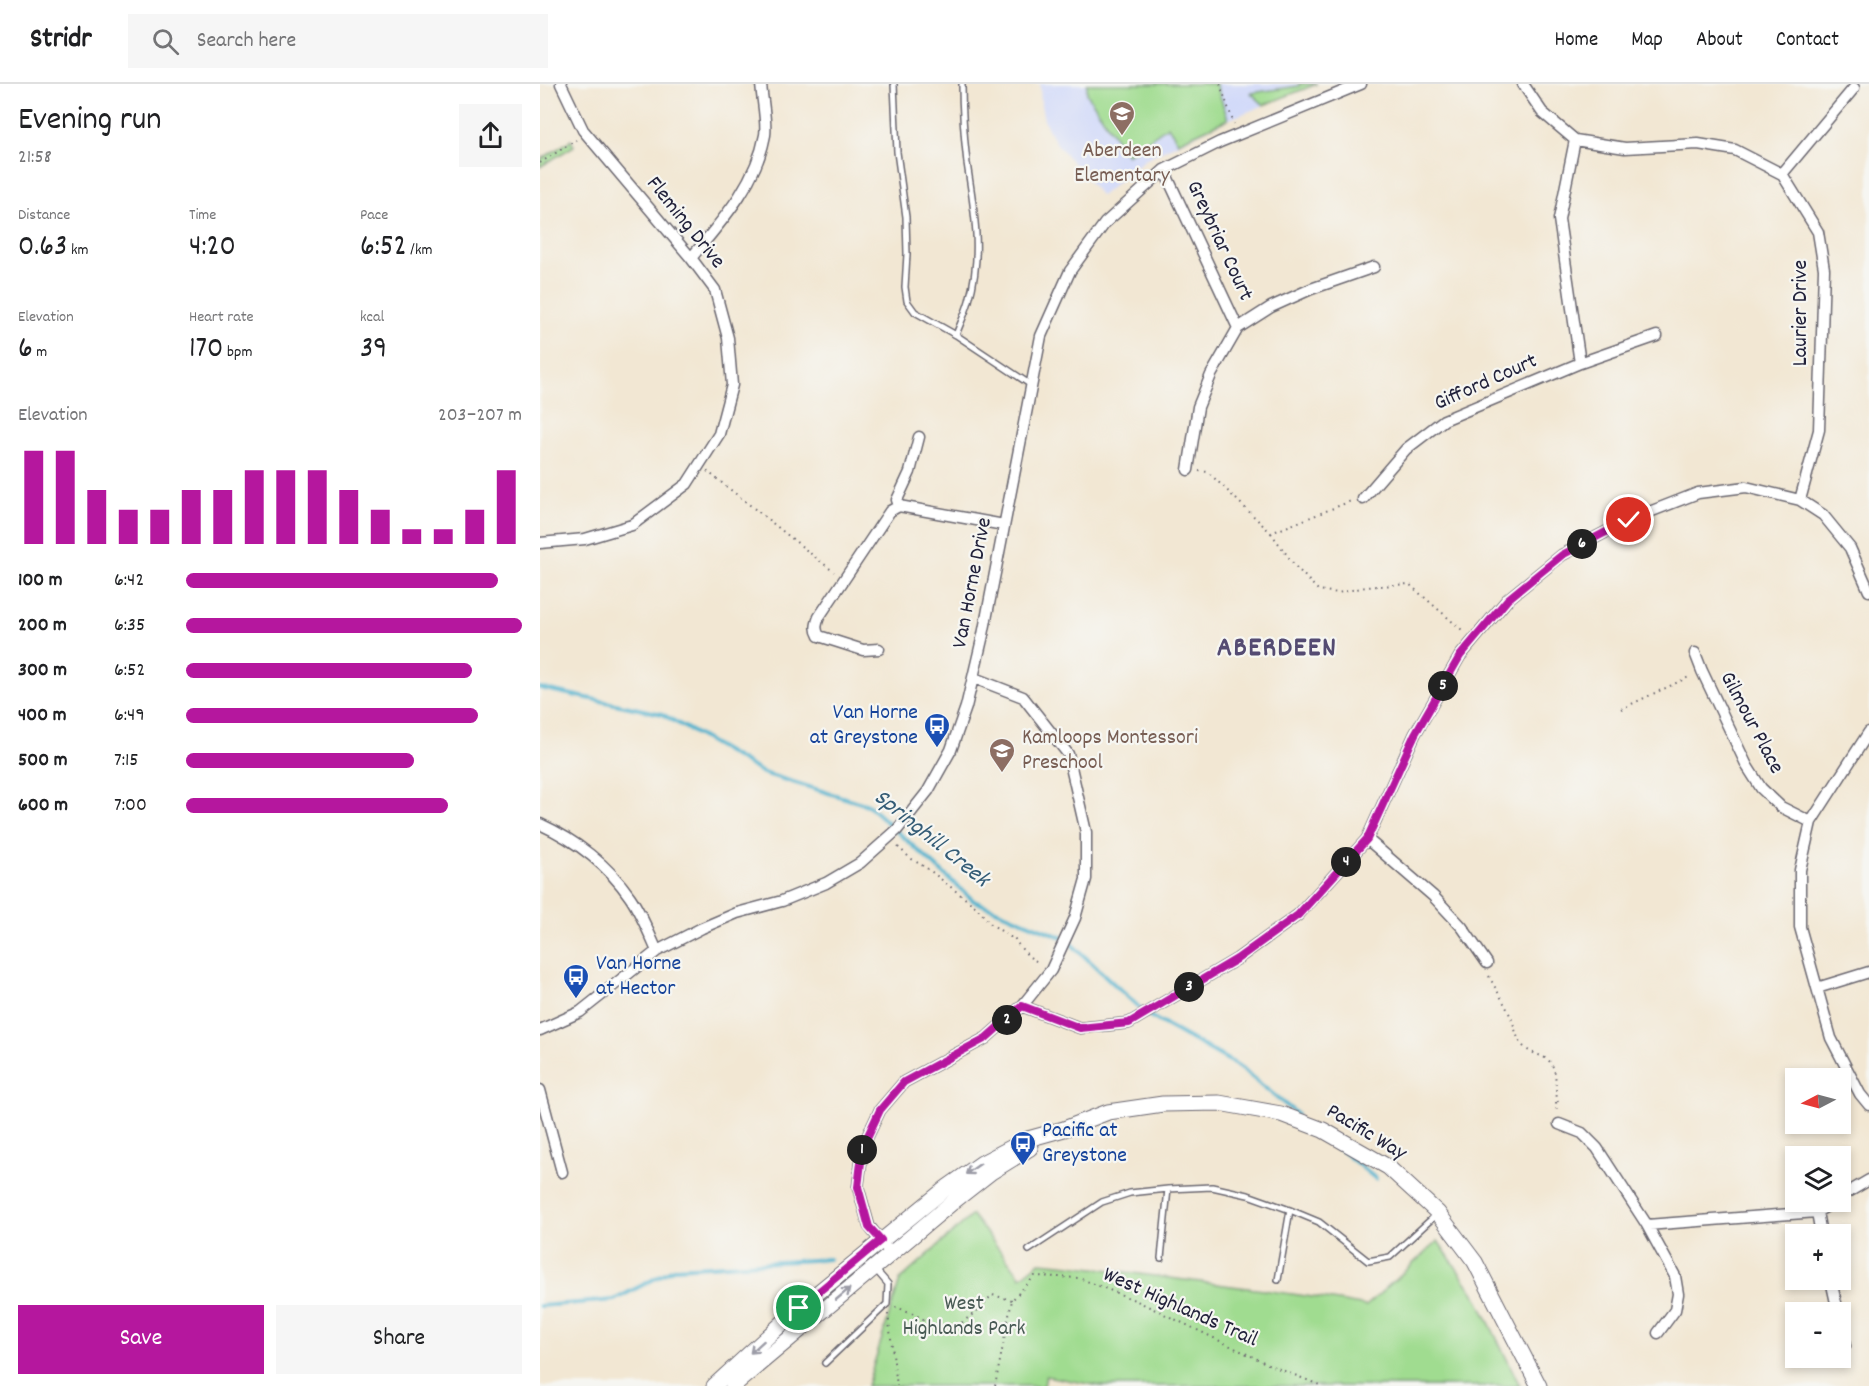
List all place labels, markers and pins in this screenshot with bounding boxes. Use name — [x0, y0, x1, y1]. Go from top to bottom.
school or university icon: Aberdeen Elementary — [1107, 99, 1137, 137]
place label: Aberdeen Elementary — [1074, 136, 1171, 192]
pin — [1603, 494, 1654, 545]
pin: 6 — [1567, 529, 1597, 559]
pin: 5 — [1428, 671, 1458, 701]
place label: Van Horne at Greystone — [810, 698, 918, 754]
bus stop icon: Van Horne at Greystone — [922, 711, 952, 749]
place label: Kamloops Montessori Preschool — [1022, 723, 1198, 779]
school or university icon: Kamloops Montessori Preschool — [987, 736, 1017, 774]
pin: 4 — [1331, 847, 1361, 877]
place label: Van Horne at Hector — [596, 949, 681, 1005]
bus stop icon: Van Horne at Hector — [561, 962, 591, 1000]
pin: 3 — [1174, 972, 1204, 1002]
pin: 2 — [992, 1005, 1022, 1035]
place label: Pacific at Greystone — [1042, 1116, 1127, 1172]
bus stop icon: Pacific at Greystone — [1008, 1129, 1038, 1167]
pin: 1 — [847, 1135, 877, 1165]
pin — [773, 1282, 824, 1333]

